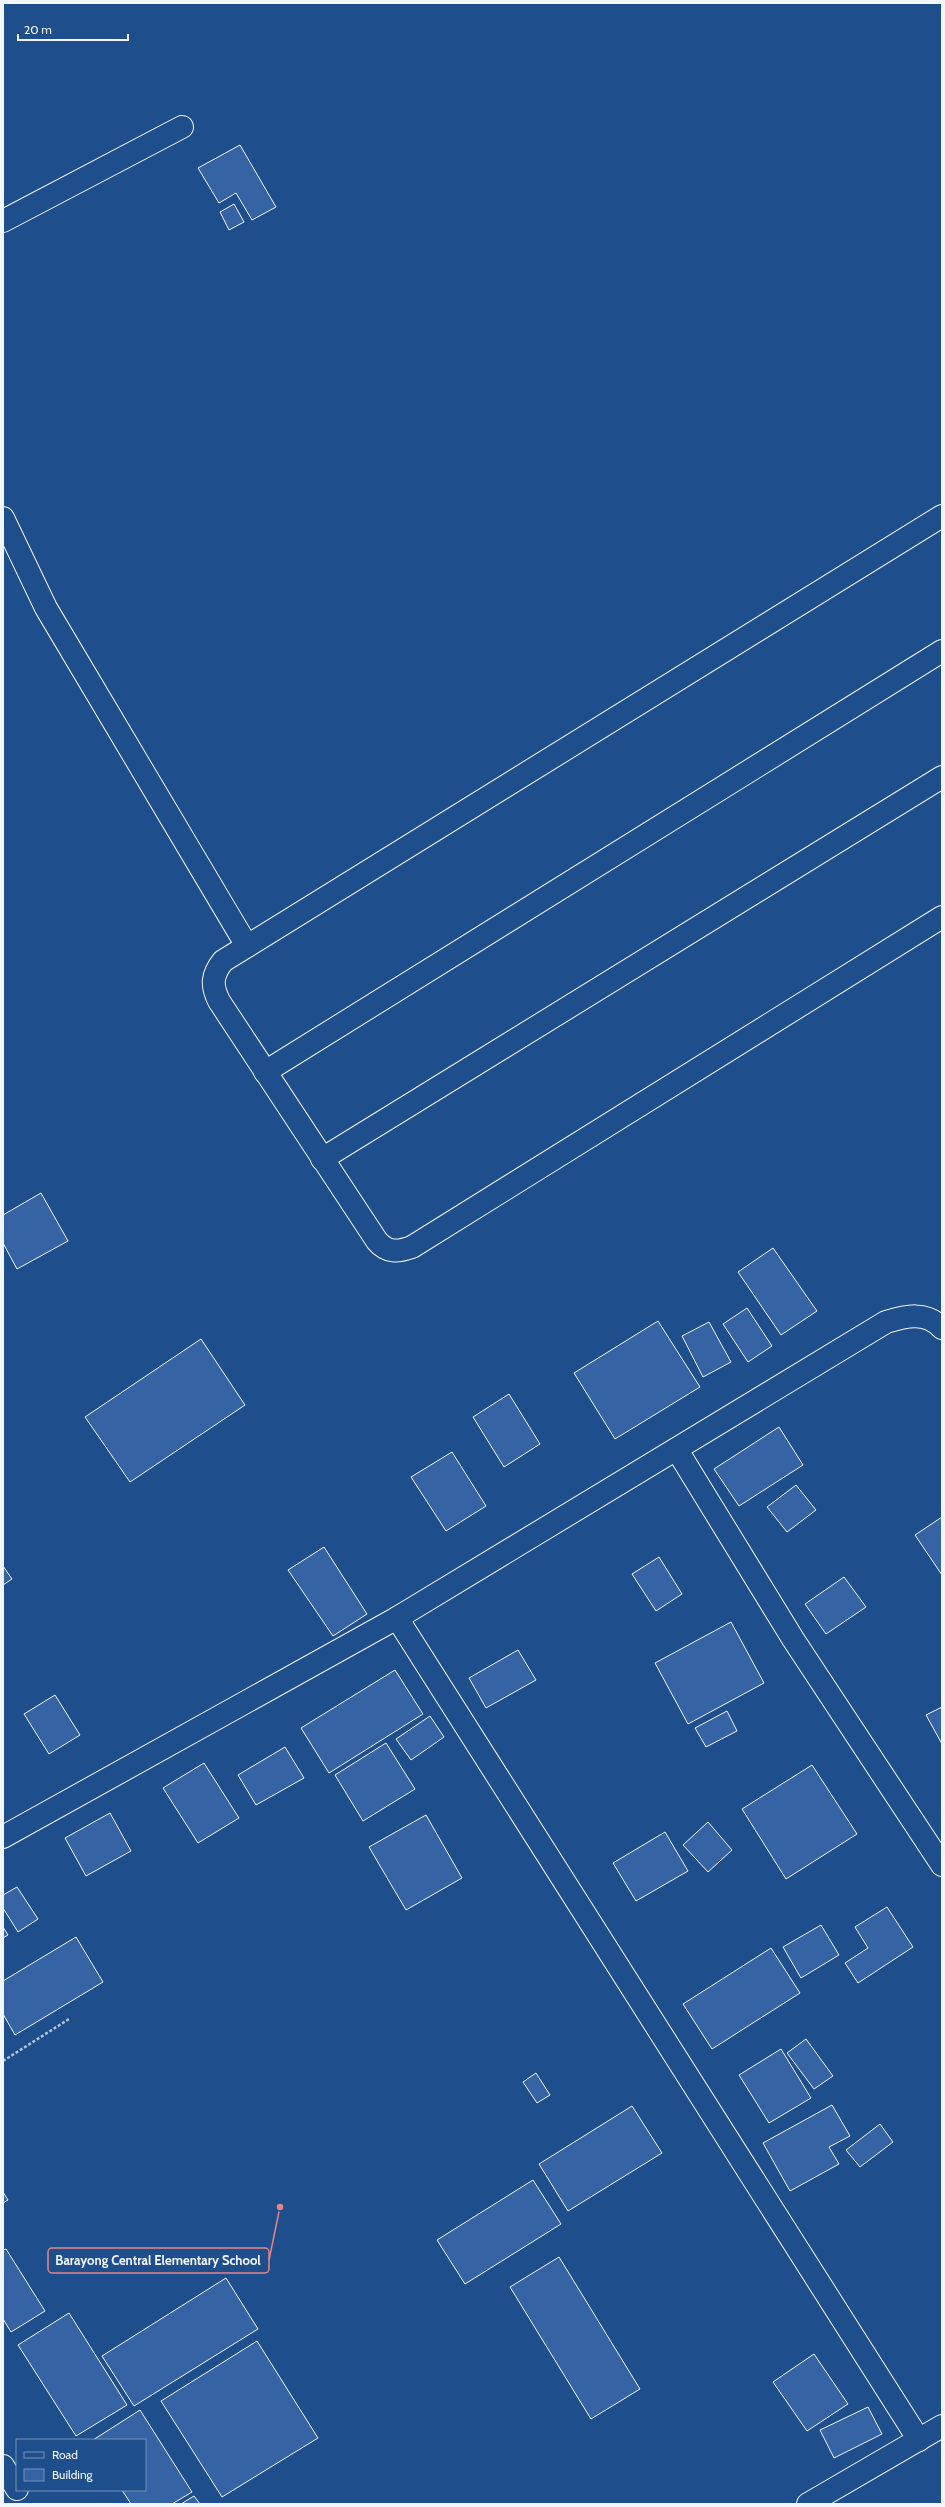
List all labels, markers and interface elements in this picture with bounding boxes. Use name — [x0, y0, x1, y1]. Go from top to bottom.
scale bar — [18, 16, 128, 42]
text: 20 m — [24, 22, 52, 37]
callout: Barayong Central Elementary School — [48, 2248, 269, 2273]
text: Barayong Central Elementary School — [55, 2252, 261, 2268]
legend — [16, 2439, 146, 2491]
text: Road — [52, 2447, 78, 2462]
text: Building — [52, 2467, 94, 2482]

